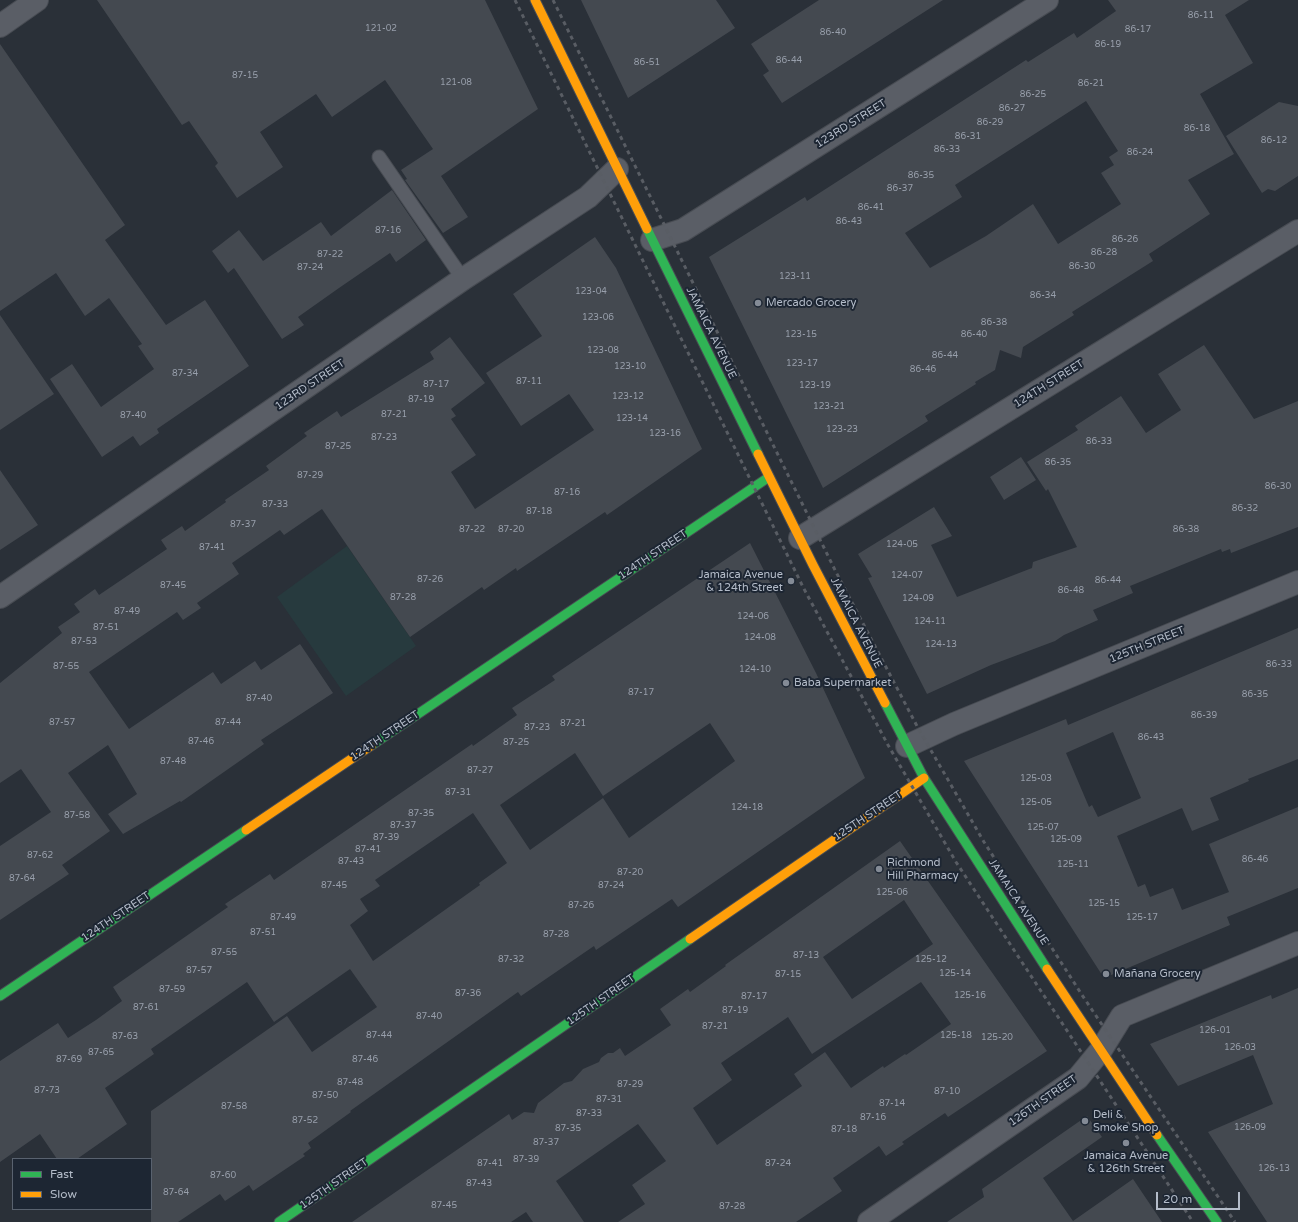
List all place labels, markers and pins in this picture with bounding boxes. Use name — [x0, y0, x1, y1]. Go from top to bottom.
place label: Mercado Grocery — [766, 296, 857, 310]
marker: Mercado Grocery — [753, 298, 763, 308]
place label: Jamaica Avenue & 124th Street — [698, 568, 783, 594]
marker: Jamaica Avenue & 124th Street — [786, 576, 796, 586]
place label: Baba Supermarket — [794, 676, 891, 690]
marker: Baba Supermarket — [781, 678, 791, 688]
place label: Richmond Hill Pharmacy — [887, 856, 959, 882]
marker: Richmond Hill Pharmacy — [874, 864, 884, 874]
place label: Mañana Grocery — [1114, 967, 1201, 981]
marker: Mañana Grocery — [1101, 969, 1111, 979]
place label: Deli & Smoke Shop — [1093, 1108, 1158, 1134]
marker: Deli & Smoke Shop — [1080, 1116, 1090, 1126]
marker: Jamaica Avenue & 126th Street — [1121, 1138, 1131, 1148]
place label: Jamaica Avenue & 126th Street — [1084, 1149, 1168, 1175]

